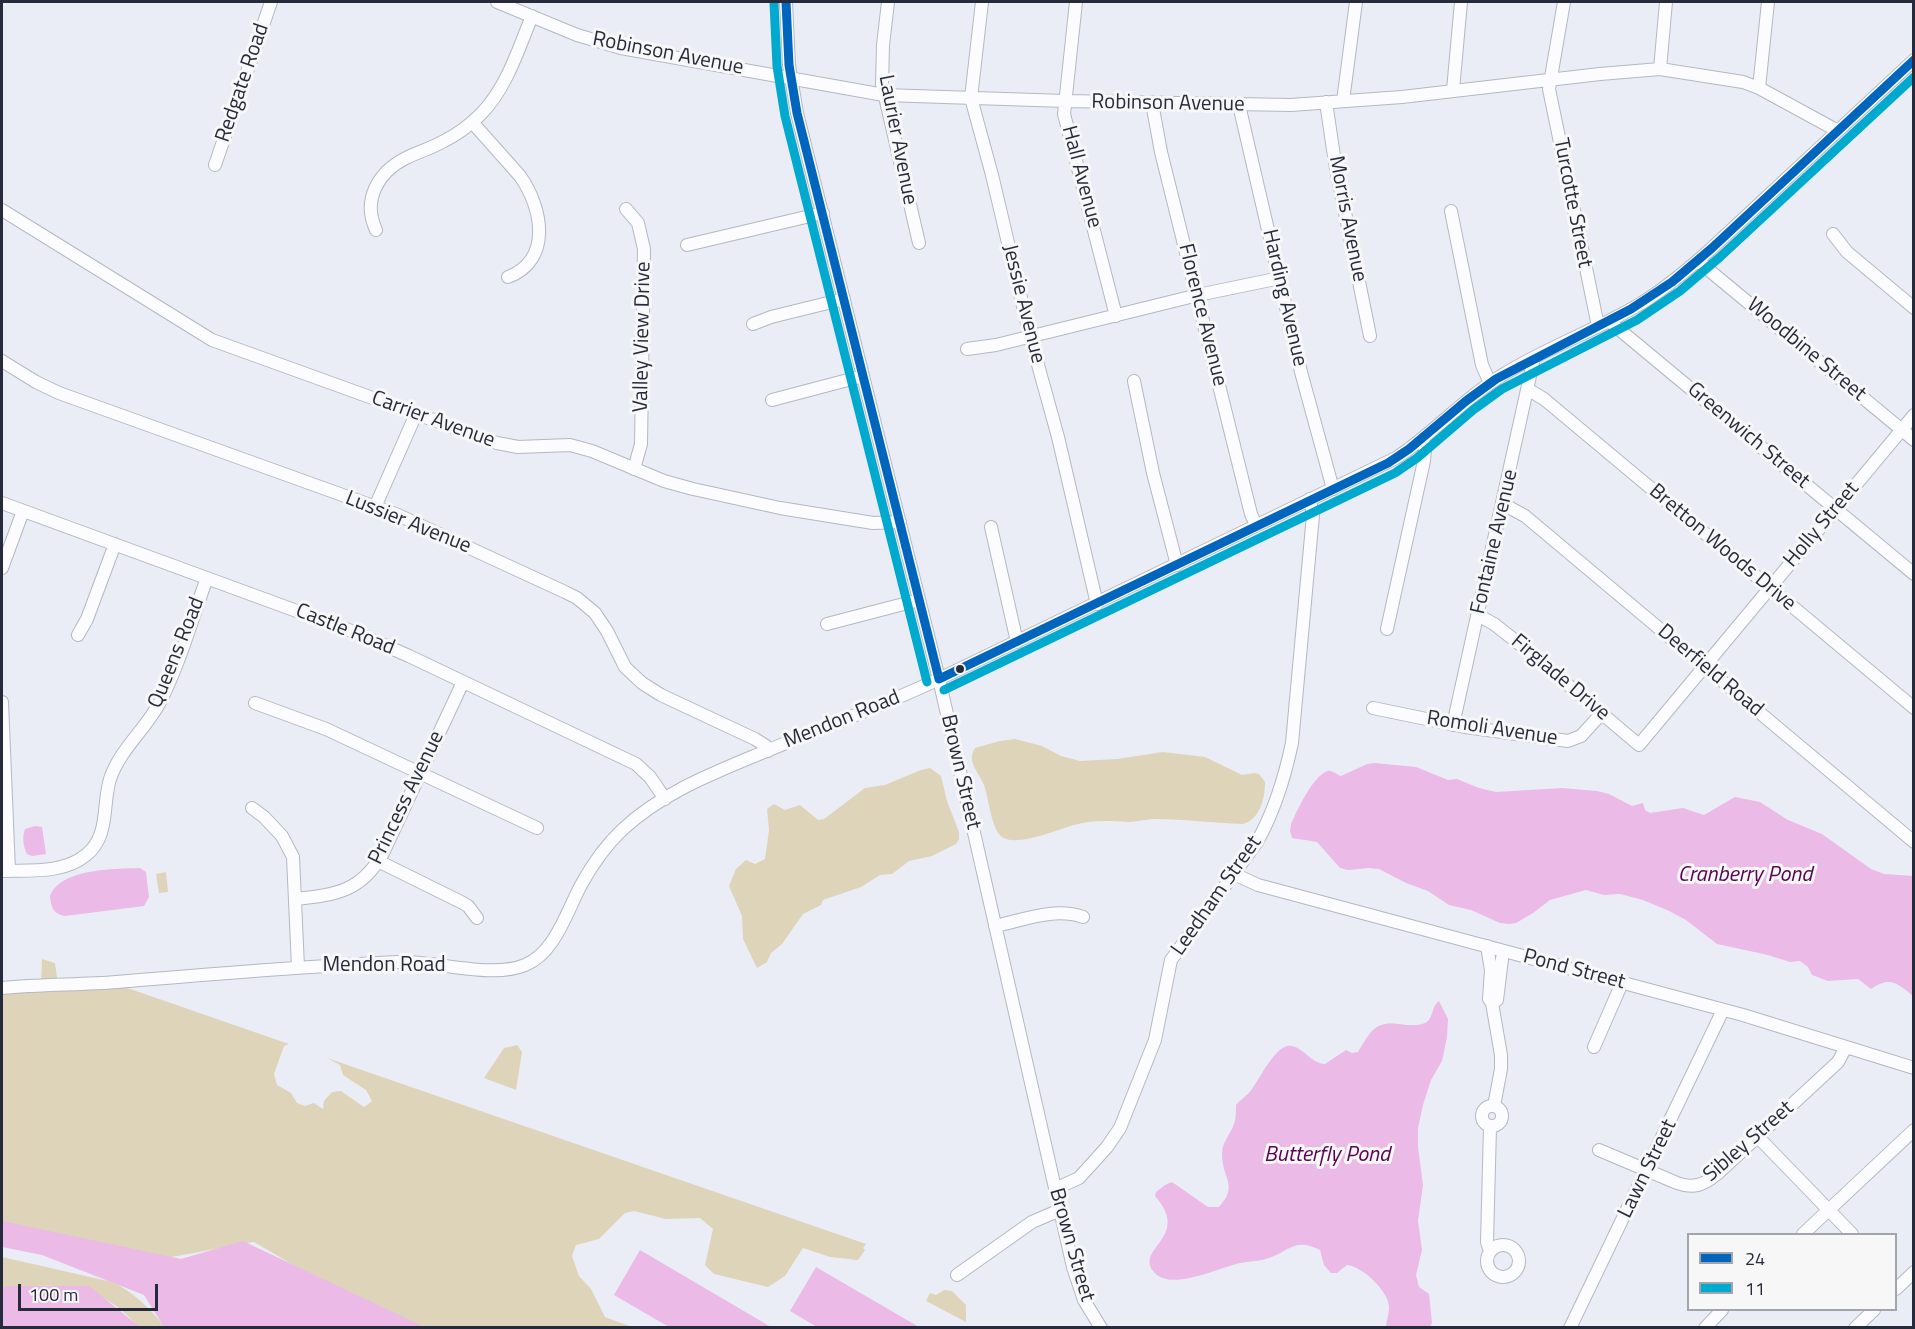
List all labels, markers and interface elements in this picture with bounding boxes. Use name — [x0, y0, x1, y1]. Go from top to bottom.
street label: Redgate Road — [211, 20, 275, 146]
street label: Robinson Avenue — [590, 27, 746, 81]
street label: Laurier Avenue — [872, 73, 922, 207]
street label: Robinson Avenue — [1091, 90, 1245, 118]
street label: Hall Avenue — [1055, 123, 1107, 231]
street label: Turcotte Street — [1547, 136, 1597, 270]
street label: Morris Avenue — [1322, 154, 1372, 284]
street label: Harding Avenue — [1256, 227, 1312, 369]
street label: Florence Avenue — [1172, 241, 1232, 389]
street label: Jessie Avenue — [996, 242, 1050, 366]
street label: Valley View Drive — [629, 261, 657, 413]
street label: Woodbine Street — [1741, 293, 1871, 407]
street label: Greenwich Street — [1682, 377, 1814, 495]
street label: Carrier Avenue — [368, 386, 498, 454]
street label: Fontaine Avenue — [1466, 467, 1524, 617]
street label: Holly Street — [1779, 477, 1865, 573]
street label: Bretton Woods Drive — [1643, 479, 1801, 617]
street label: Lussier Avenue — [341, 486, 475, 560]
street label: Queens Road — [143, 594, 211, 712]
street label: Castle Road — [292, 599, 398, 661]
street label: Deerfield Road — [1652, 619, 1768, 723]
street label: Firglade Drive — [1505, 629, 1615, 727]
unlabelled marker — [954, 663, 966, 675]
street label: Mendon Road — [780, 685, 904, 755]
street label: Romoli Avenue — [1425, 706, 1559, 752]
street label: Brown Street — [935, 712, 985, 832]
street label: Princess Avenue — [364, 727, 450, 869]
street label: Leedham Street — [1166, 831, 1268, 961]
water label: Cranberry Pond — [1678, 863, 1812, 889]
street label: Pond Street — [1520, 944, 1628, 996]
street label: Mendon Road — [323, 953, 445, 979]
street label: Sibley Street — [1699, 1096, 1799, 1188]
street label: Lawn Street — [1613, 1116, 1683, 1222]
water label: Butterfly Pond — [1264, 1143, 1390, 1169]
street label: Brown Street — [1043, 1185, 1099, 1305]
legend — [1687, 1233, 1897, 1311]
text: 24 — [1745, 1245, 1765, 1272]
scale bar — [21, 1272, 160, 1310]
text: 11 — [1745, 1275, 1765, 1302]
text: 100 m — [29, 1281, 78, 1308]

